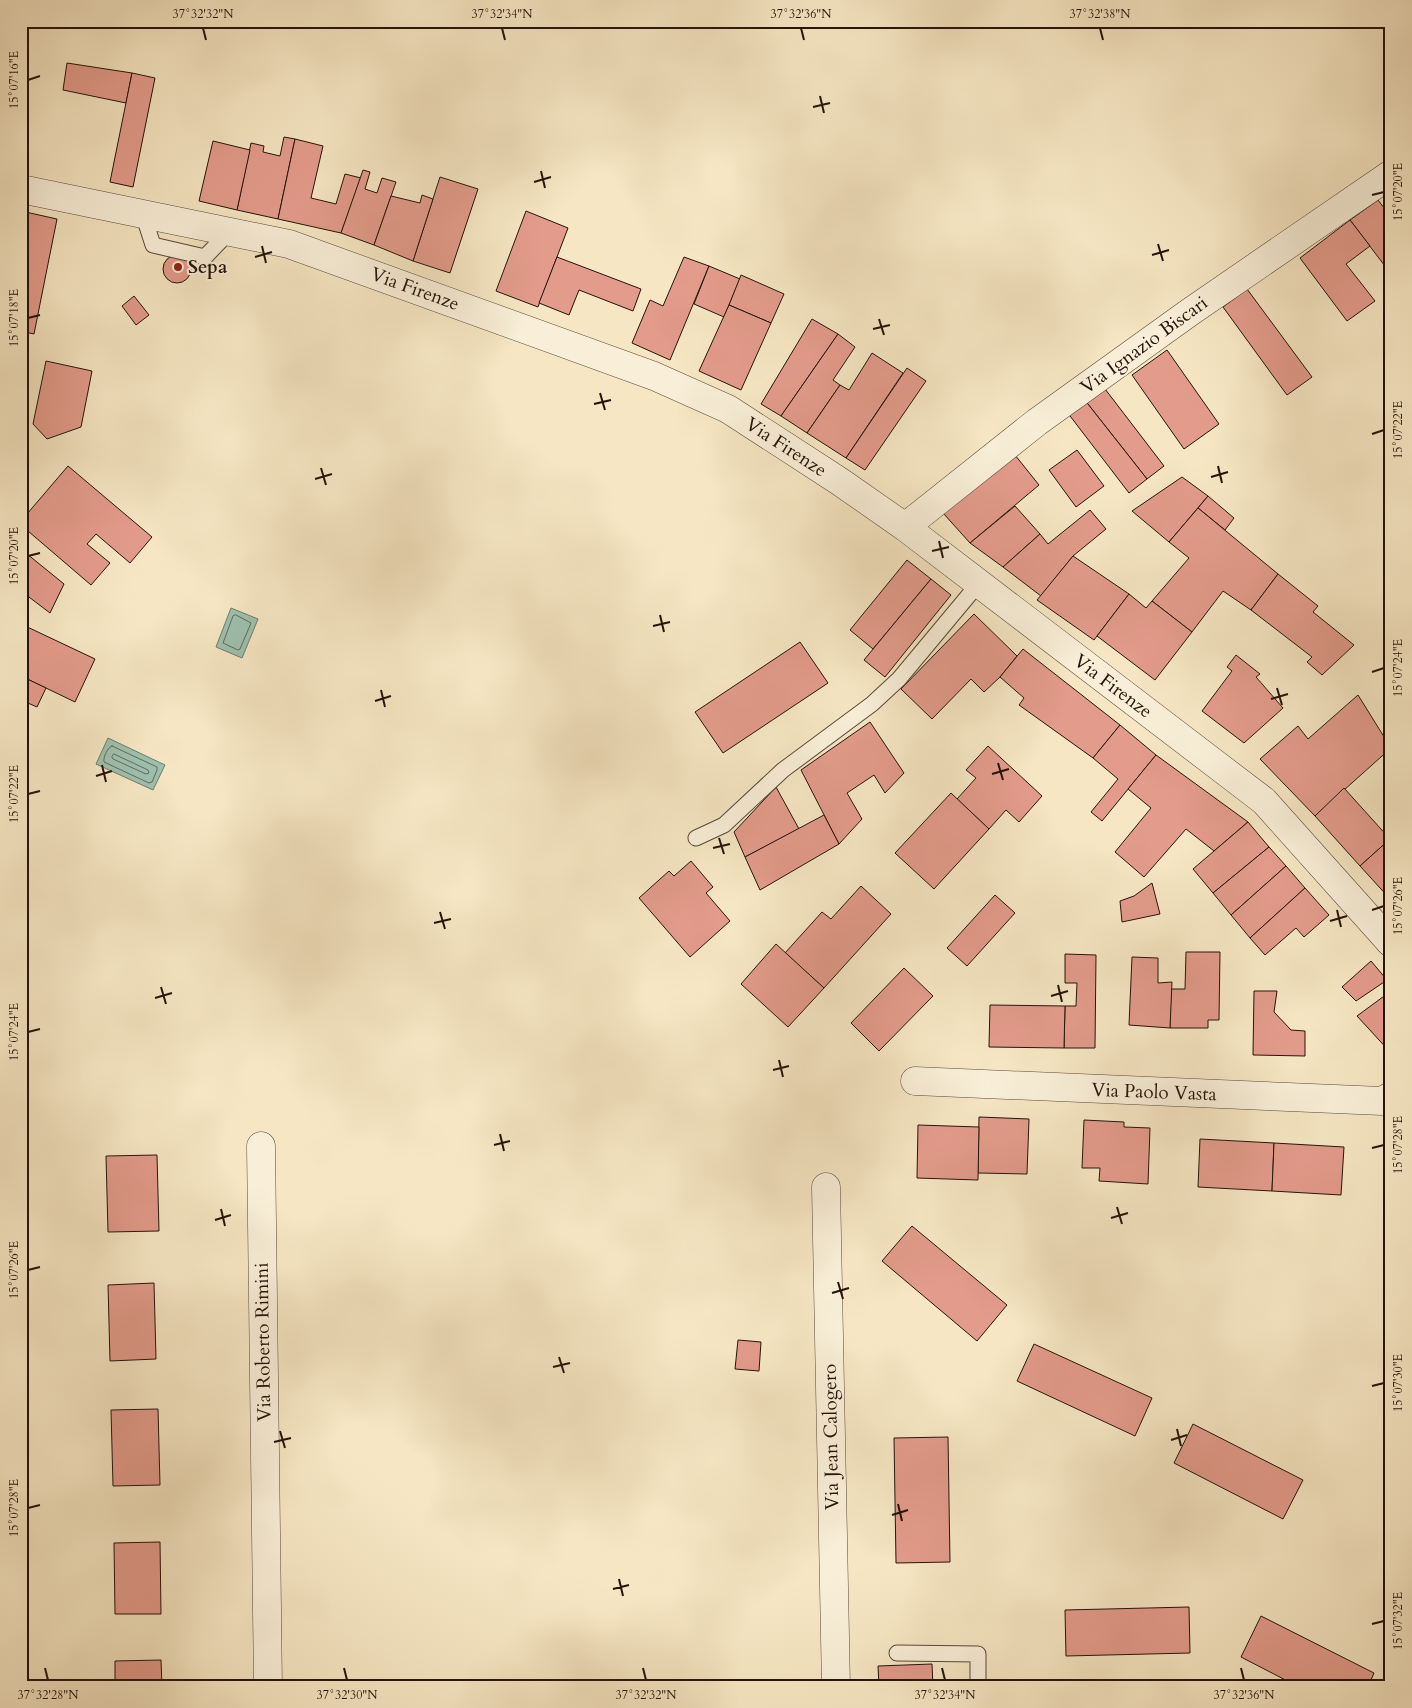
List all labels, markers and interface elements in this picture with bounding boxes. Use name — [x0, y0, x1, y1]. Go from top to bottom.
text: 37°32'32"N — [173, 6, 234, 22]
text: 37°32'34"N — [472, 6, 533, 22]
text: 37°32'36"N — [771, 6, 832, 22]
text: 37°32'38"N — [1070, 6, 1131, 22]
text: 15°07'16"E — [6, 51, 22, 109]
text: 15°07'20"E — [1390, 163, 1406, 221]
place label: Sepa — [188, 254, 228, 280]
marker: Sepa — [172, 261, 184, 273]
street label: Via Firenze — [367, 261, 463, 317]
text: 15°07'18"E — [6, 289, 22, 347]
street label: Via Ignazio Biscari — [1075, 290, 1213, 400]
text: 15°07'22"E — [1390, 401, 1406, 459]
street label: Via Firenze — [740, 411, 832, 483]
text: 15°07'20"E — [6, 527, 22, 585]
text: 15°07'24"E — [1390, 639, 1406, 697]
street label: Via Firenze — [1068, 648, 1158, 724]
text: 15°07'22"E — [6, 765, 22, 823]
text: 15°07'26"E — [1390, 877, 1406, 935]
text: 15°07'24"E — [6, 1003, 22, 1061]
street label: Via Paolo Vasta — [1091, 1077, 1217, 1107]
text: 15°07'28"E — [1390, 1116, 1406, 1174]
text: 15°07'26"E — [6, 1241, 22, 1299]
street label: Via Roberto Rimini — [249, 1262, 277, 1422]
text: 15°07'30"E — [1390, 1354, 1406, 1412]
street label: Via Jean Calogero — [817, 1364, 845, 1510]
text: 15°07'28"E — [6, 1479, 22, 1537]
text: 15°07'32"E — [1390, 1592, 1406, 1650]
text: 37°32'28"N — [18, 1687, 79, 1703]
text: 37°32'30"N — [317, 1687, 378, 1703]
text: 37°32'32"N — [616, 1687, 677, 1703]
text: 37°32'34"N — [915, 1687, 976, 1703]
text: 37°32'36"N — [1214, 1687, 1275, 1703]

